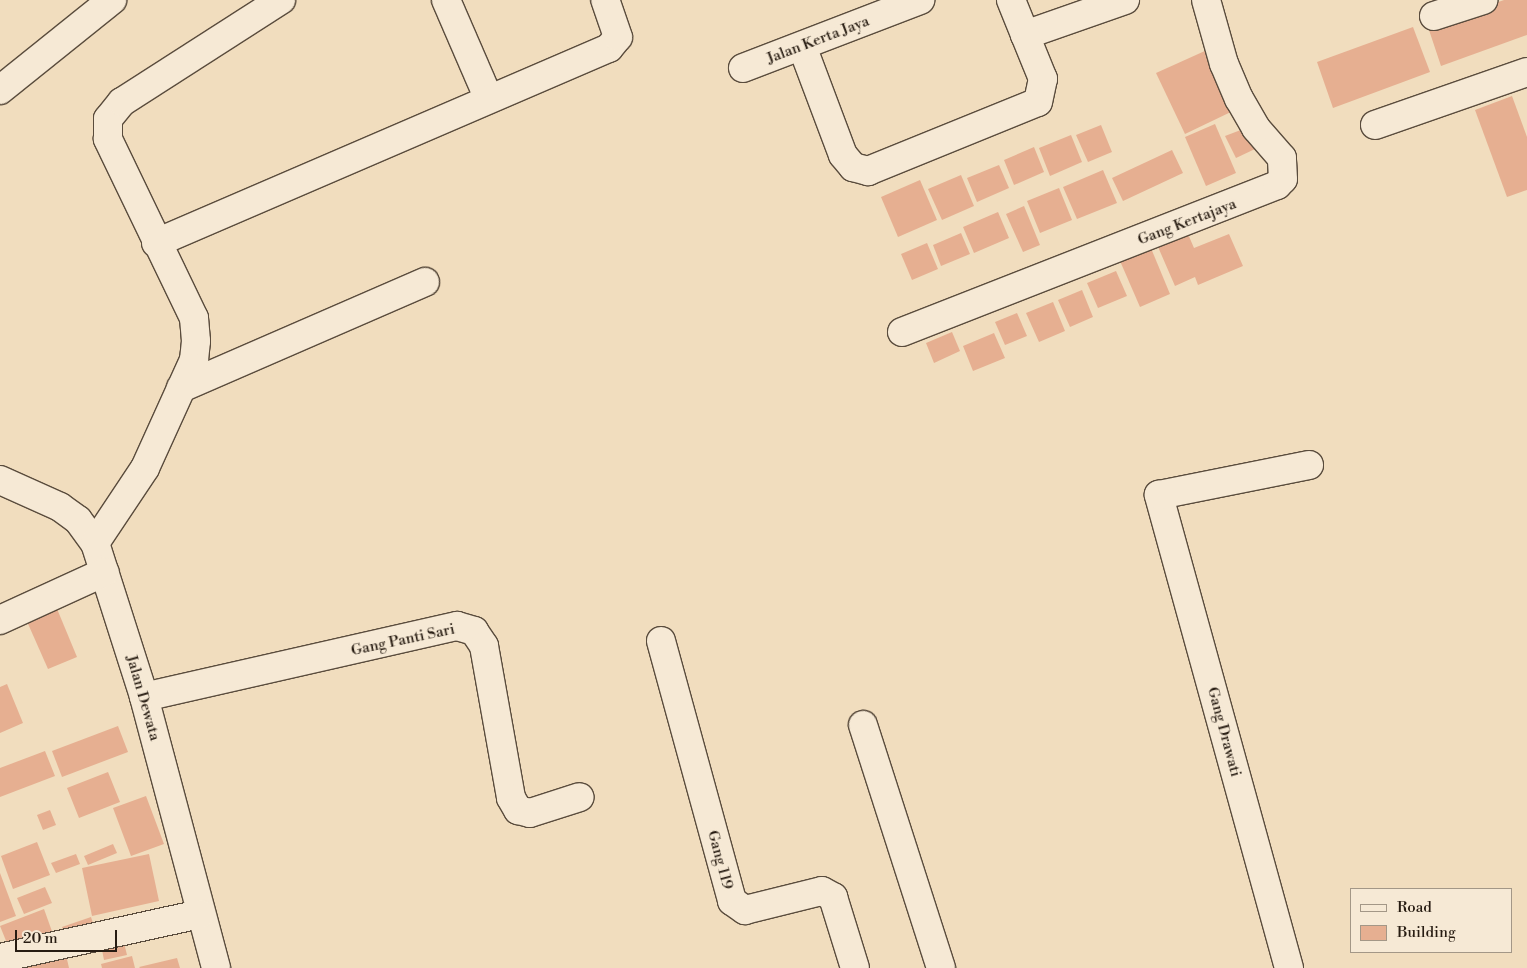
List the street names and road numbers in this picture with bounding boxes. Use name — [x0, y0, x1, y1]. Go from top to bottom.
street label: Jalan Kerta Jaya — [764, 12, 872, 68]
street label: Gang Kertajaya — [1135, 195, 1239, 249]
street label: Gang Panti Sari — [349, 620, 457, 660]
street label: Jalan Dewata — [122, 653, 164, 743]
street label: Gang Drawati — [1203, 685, 1245, 779]
street label: Gang 119 — [703, 828, 737, 892]

